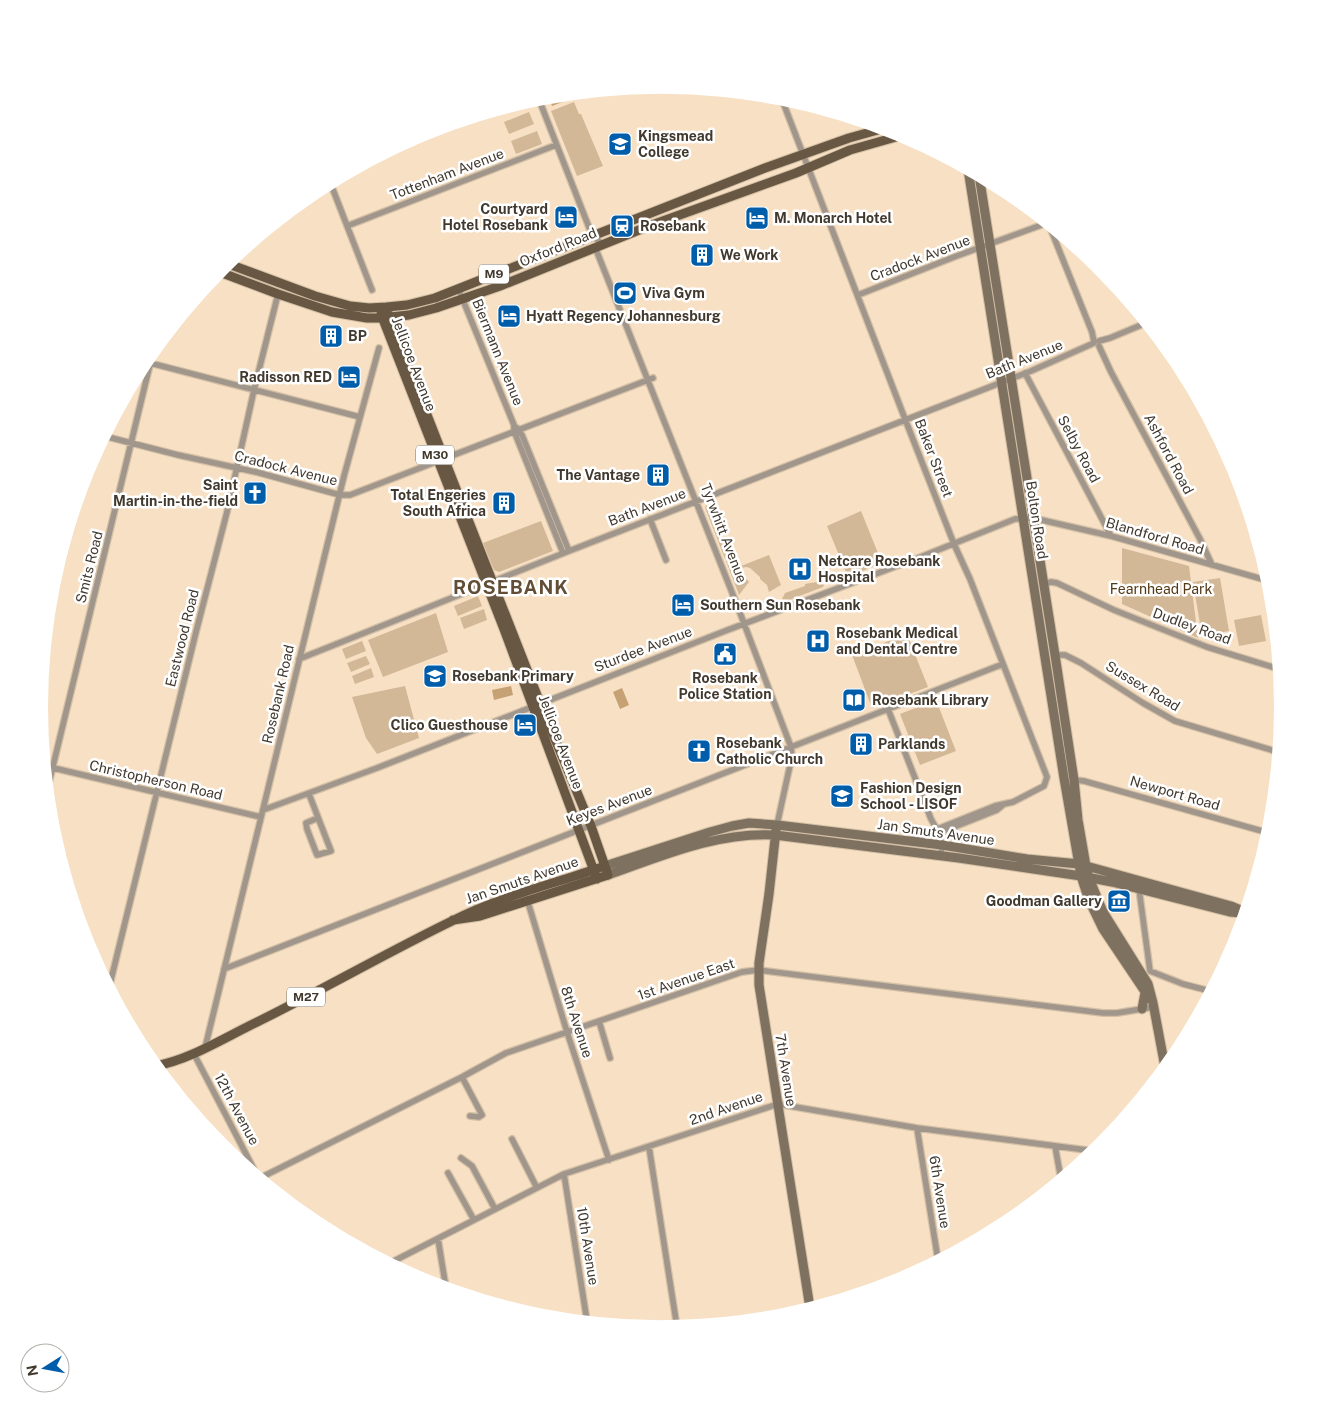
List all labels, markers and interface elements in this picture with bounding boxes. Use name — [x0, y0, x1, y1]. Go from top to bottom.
place label: Kingsmead College — [638, 128, 713, 160]
school or university icon: Kingsmead College — [607, 131, 633, 157]
street label: Tottenham Avenue — [388, 145, 506, 203]
place label: Courtyard Hotel Rosebank — [442, 201, 548, 233]
hotel icon: Courtyard Hotel Rosebank — [553, 204, 579, 230]
hotel icon: M. Monarch Hotel — [744, 205, 770, 231]
place label: M. Monarch Hotel — [774, 210, 893, 226]
station icon: Rosebank — [609, 213, 635, 239]
place label: Rosebank — [640, 218, 706, 234]
street label: Oxford Road — [517, 224, 599, 270]
street label: Cradock Avenue — [868, 232, 972, 284]
building icon: We Work — [689, 242, 715, 268]
place label: We Work — [720, 247, 778, 263]
road number: M9 — [479, 264, 509, 284]
sports icon: Viva Gym — [612, 280, 638, 306]
place label: Viva Gym — [642, 285, 705, 301]
street label: Biermann Avenue — [469, 296, 527, 408]
hotel icon: Hyatt Regency Johannesburg — [496, 303, 522, 329]
place label: Hyatt Regency Johannesburg — [526, 308, 721, 324]
street label: Jellicoe Avenue — [389, 315, 439, 414]
building icon: BP — [318, 323, 344, 349]
place label: BP — [348, 328, 367, 344]
street label: Bath Avenue — [983, 336, 1065, 382]
hotel icon: Radisson RED — [336, 364, 362, 390]
place label: Radisson RED — [239, 369, 332, 385]
street label: Ashford Road — [1141, 411, 1197, 497]
street label: Selby Road — [1055, 413, 1103, 485]
street label: Baker Street — [912, 417, 956, 499]
road number: M30 — [416, 446, 454, 464]
street label: Cradock Avenue — [233, 447, 339, 489]
building icon: The Vantage — [645, 462, 671, 488]
place label: The Vantage — [557, 467, 640, 483]
place label: Saint Martin-in-the-field — [113, 477, 238, 509]
church icon: Saint Martin-in-the-field — [242, 480, 268, 506]
street label: Bolton Road — [1023, 480, 1051, 560]
street label: Tyrwhitt Avenue — [698, 481, 750, 585]
street label: Bath Avenue — [606, 485, 688, 529]
place label: Total Engeries South Africa — [390, 487, 486, 519]
building icon: Total Engeries South Africa — [491, 490, 517, 516]
street label: Blandford Road — [1104, 514, 1206, 558]
street label: Smits Road — [72, 529, 106, 605]
place label: Netcare Rosebank Hospital — [818, 553, 940, 585]
hospital icon: Netcare Rosebank Hospital — [787, 556, 813, 582]
district label: ROSEBANK — [453, 576, 569, 598]
park label: Fearnhead Park — [1110, 581, 1212, 597]
street label: Eastwood Road — [162, 587, 202, 689]
hotel icon: Southern Sun Rosebank — [670, 592, 696, 618]
place label: Southern Sun Rosebank — [700, 597, 861, 613]
street label: Dudley Road — [1151, 604, 1233, 648]
street label: Sturdee Avenue — [592, 623, 694, 675]
place label: Rosebank Medical and Dental Centre — [836, 625, 959, 657]
hospital icon: Rosebank Medical and Dental Centre — [805, 628, 831, 654]
public building icon: Rosebank Police Station — [712, 641, 738, 667]
street label: Rosebank Road — [259, 643, 297, 745]
street label: Sussex Road — [1103, 658, 1183, 714]
school or university icon: Rosebank Primary — [422, 663, 448, 689]
place label: Rosebank Primary — [452, 668, 574, 684]
place label: Rosebank Police Station — [679, 670, 771, 702]
library icon: Rosebank Library — [841, 687, 867, 713]
place label: Rosebank Library — [872, 692, 989, 708]
street label: Jellicoe Avenue — [536, 693, 586, 792]
hotel icon: Clico Guesthouse — [512, 712, 538, 738]
place label: Clico Guesthouse — [391, 717, 508, 733]
building icon: Parklands — [848, 731, 874, 757]
place label: Rosebank Catholic Church — [716, 735, 823, 767]
place label: Parklands — [878, 736, 945, 752]
church icon: Rosebank Catholic Church — [686, 738, 712, 764]
street label: Christopherson Road — [88, 757, 224, 803]
street label: Newport Road — [1128, 773, 1222, 813]
place label: Fashion Design School - LISOF — [860, 780, 962, 812]
street label: Keyes Avenue — [564, 781, 654, 829]
school or university icon: Fashion Design School - LISOF — [829, 783, 855, 809]
street label: Jan Smuts Avenue — [876, 816, 996, 848]
street label: Jan Smuts Avenue — [463, 853, 581, 907]
museum icon: Goodman Gallery — [1106, 888, 1132, 914]
place label: Goodman Gallery — [986, 893, 1102, 909]
street label: 1st Avenue East — [635, 955, 737, 1003]
street label: 8th Avenue — [558, 984, 596, 1060]
road number: M27 — [287, 988, 325, 1006]
street label: 7th Avenue — [772, 1032, 800, 1108]
street label: 12th Avenue — [211, 1070, 263, 1148]
street label: 2nd Avenue — [687, 1088, 765, 1128]
street label: 6th Avenue — [926, 1154, 954, 1230]
street label: 10th Avenue — [574, 1206, 602, 1286]
north arrow — [20, 1343, 70, 1393]
text: N — [23, 1364, 41, 1377]

